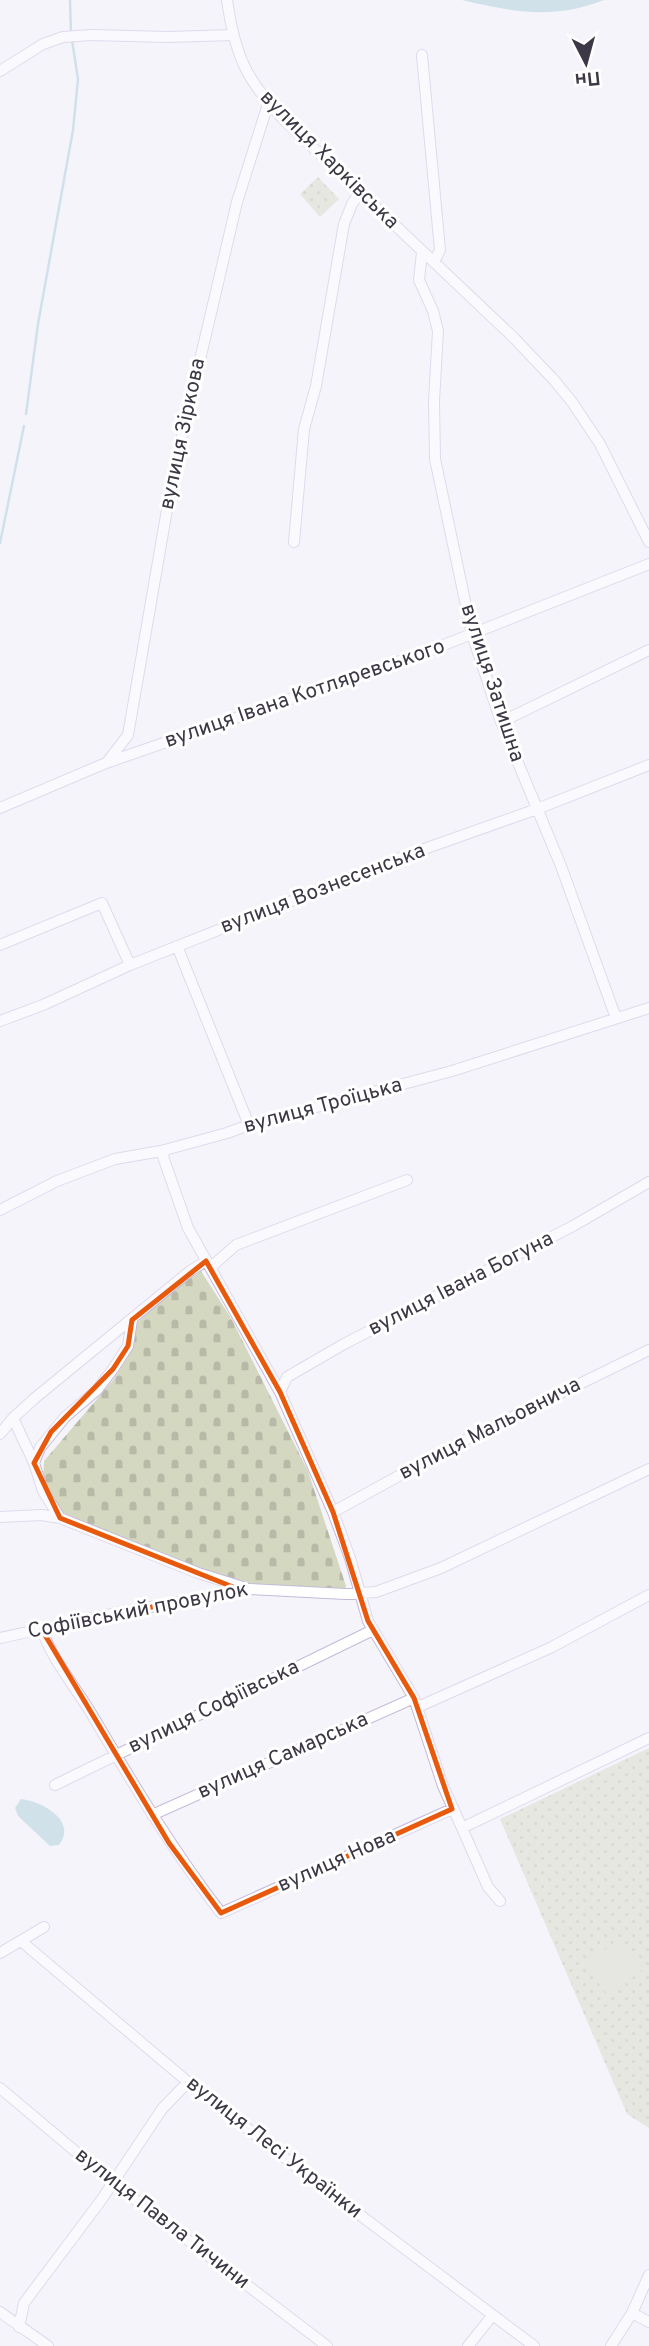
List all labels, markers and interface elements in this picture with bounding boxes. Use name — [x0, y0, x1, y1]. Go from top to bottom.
north arrow — [551, 28, 621, 98]
text: Пн — [574, 65, 602, 91]
street label: вулиця Харківська — [254, 85, 404, 235]
street label: вулиця Зіркова — [154, 356, 212, 512]
street label: вулиця Затишна — [454, 601, 530, 765]
street label: вулиця Івана Котляревського — [161, 633, 449, 755]
street label: вулиця Вознесенська — [217, 837, 429, 941]
street label: вулиця Троїцька — [241, 1072, 405, 1140]
street label: вулиця Івана Богуна — [364, 1226, 558, 1342]
street label: вулиця Мальовнича — [395, 1371, 585, 1487]
street label: Софіївський провулок — [25, 1576, 251, 1646]
street label: вулиця Софіївська — [124, 1654, 304, 1760]
street label: вулиця Самарська — [193, 1706, 373, 1806]
street label: вулиця Нова — [274, 1823, 400, 1899]
street label: вулиця Лесі Українки — [180, 2071, 368, 2225]
street label: вулиця Павла Тичини — [69, 2142, 255, 2296]

